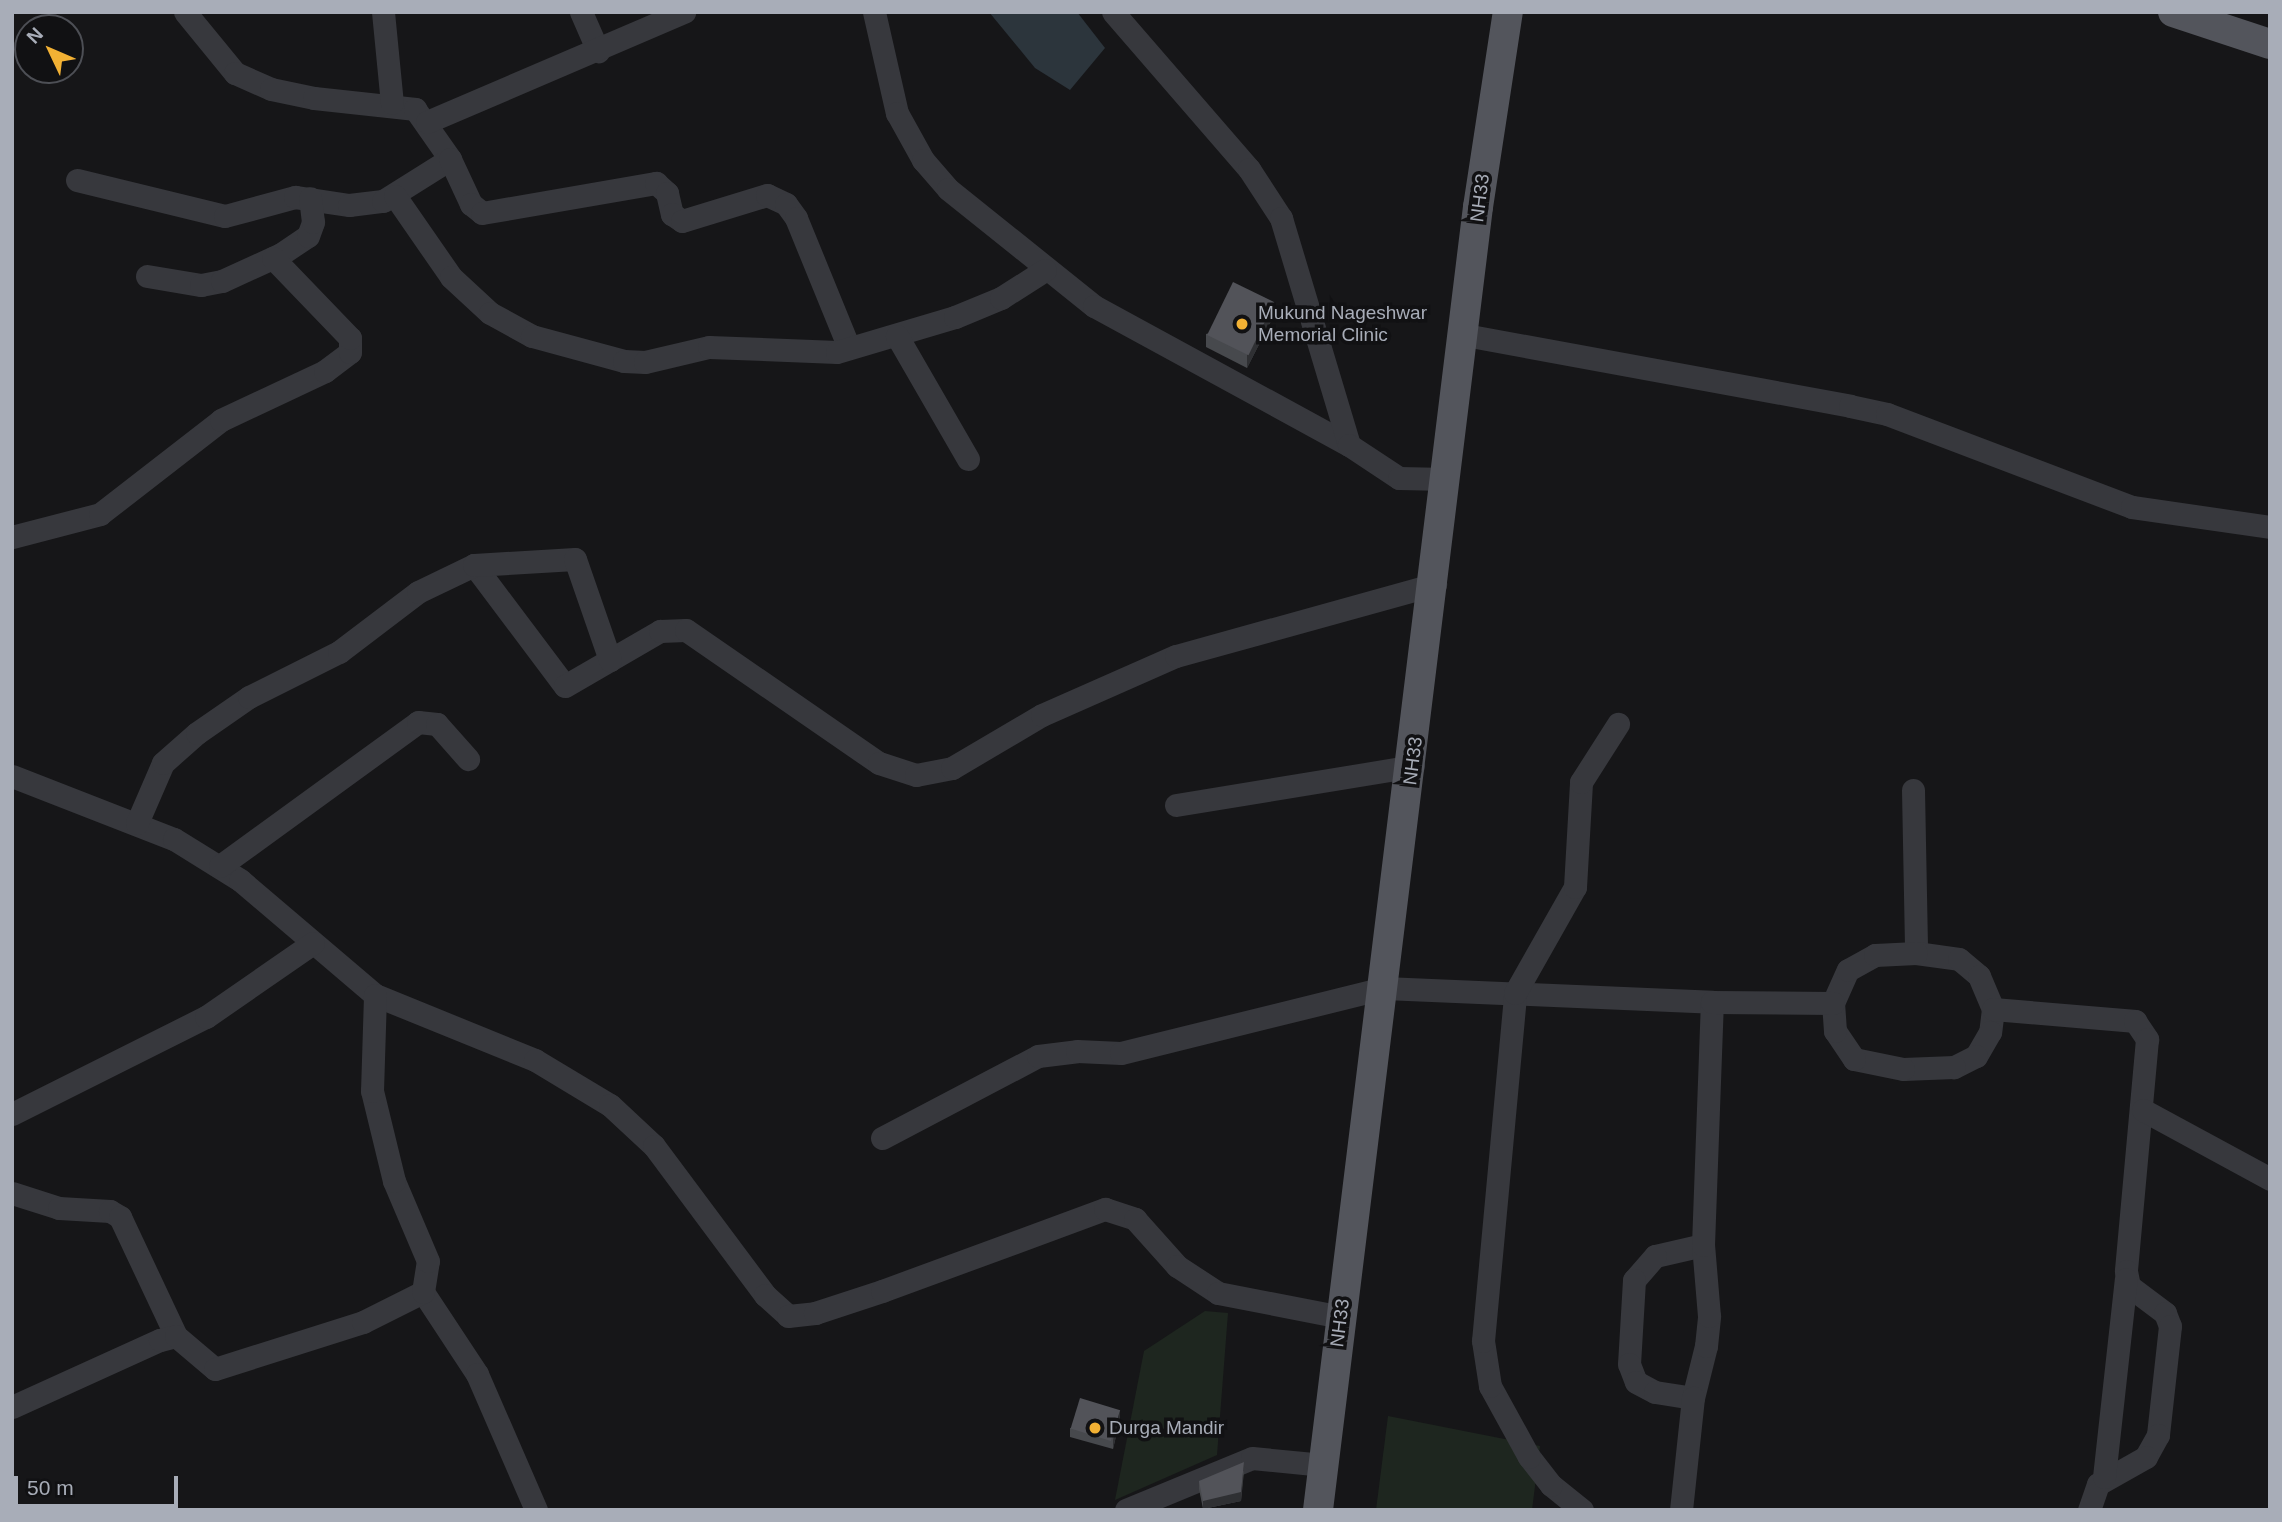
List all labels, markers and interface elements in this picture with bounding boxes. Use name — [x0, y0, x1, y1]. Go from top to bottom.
north arrow — [14, 14, 84, 84]
text: N — [23, 23, 47, 48]
street label: NH33 — [1466, 173, 1494, 223]
place label: Mukund Nageshwar Memorial Clinic — [1258, 302, 1427, 346]
marker: Mukund Nageshwar Memorial Clinic — [1232, 314, 1252, 334]
street label: NH33 — [1399, 736, 1427, 786]
street label: NH33 — [1326, 1298, 1354, 1348]
place label: Durga Mandir — [1109, 1417, 1224, 1439]
marker: Durga Mandir — [1087, 1420, 1103, 1436]
scale bar — [18, 1462, 182, 1506]
text: 50 m — [27, 1476, 74, 1499]

